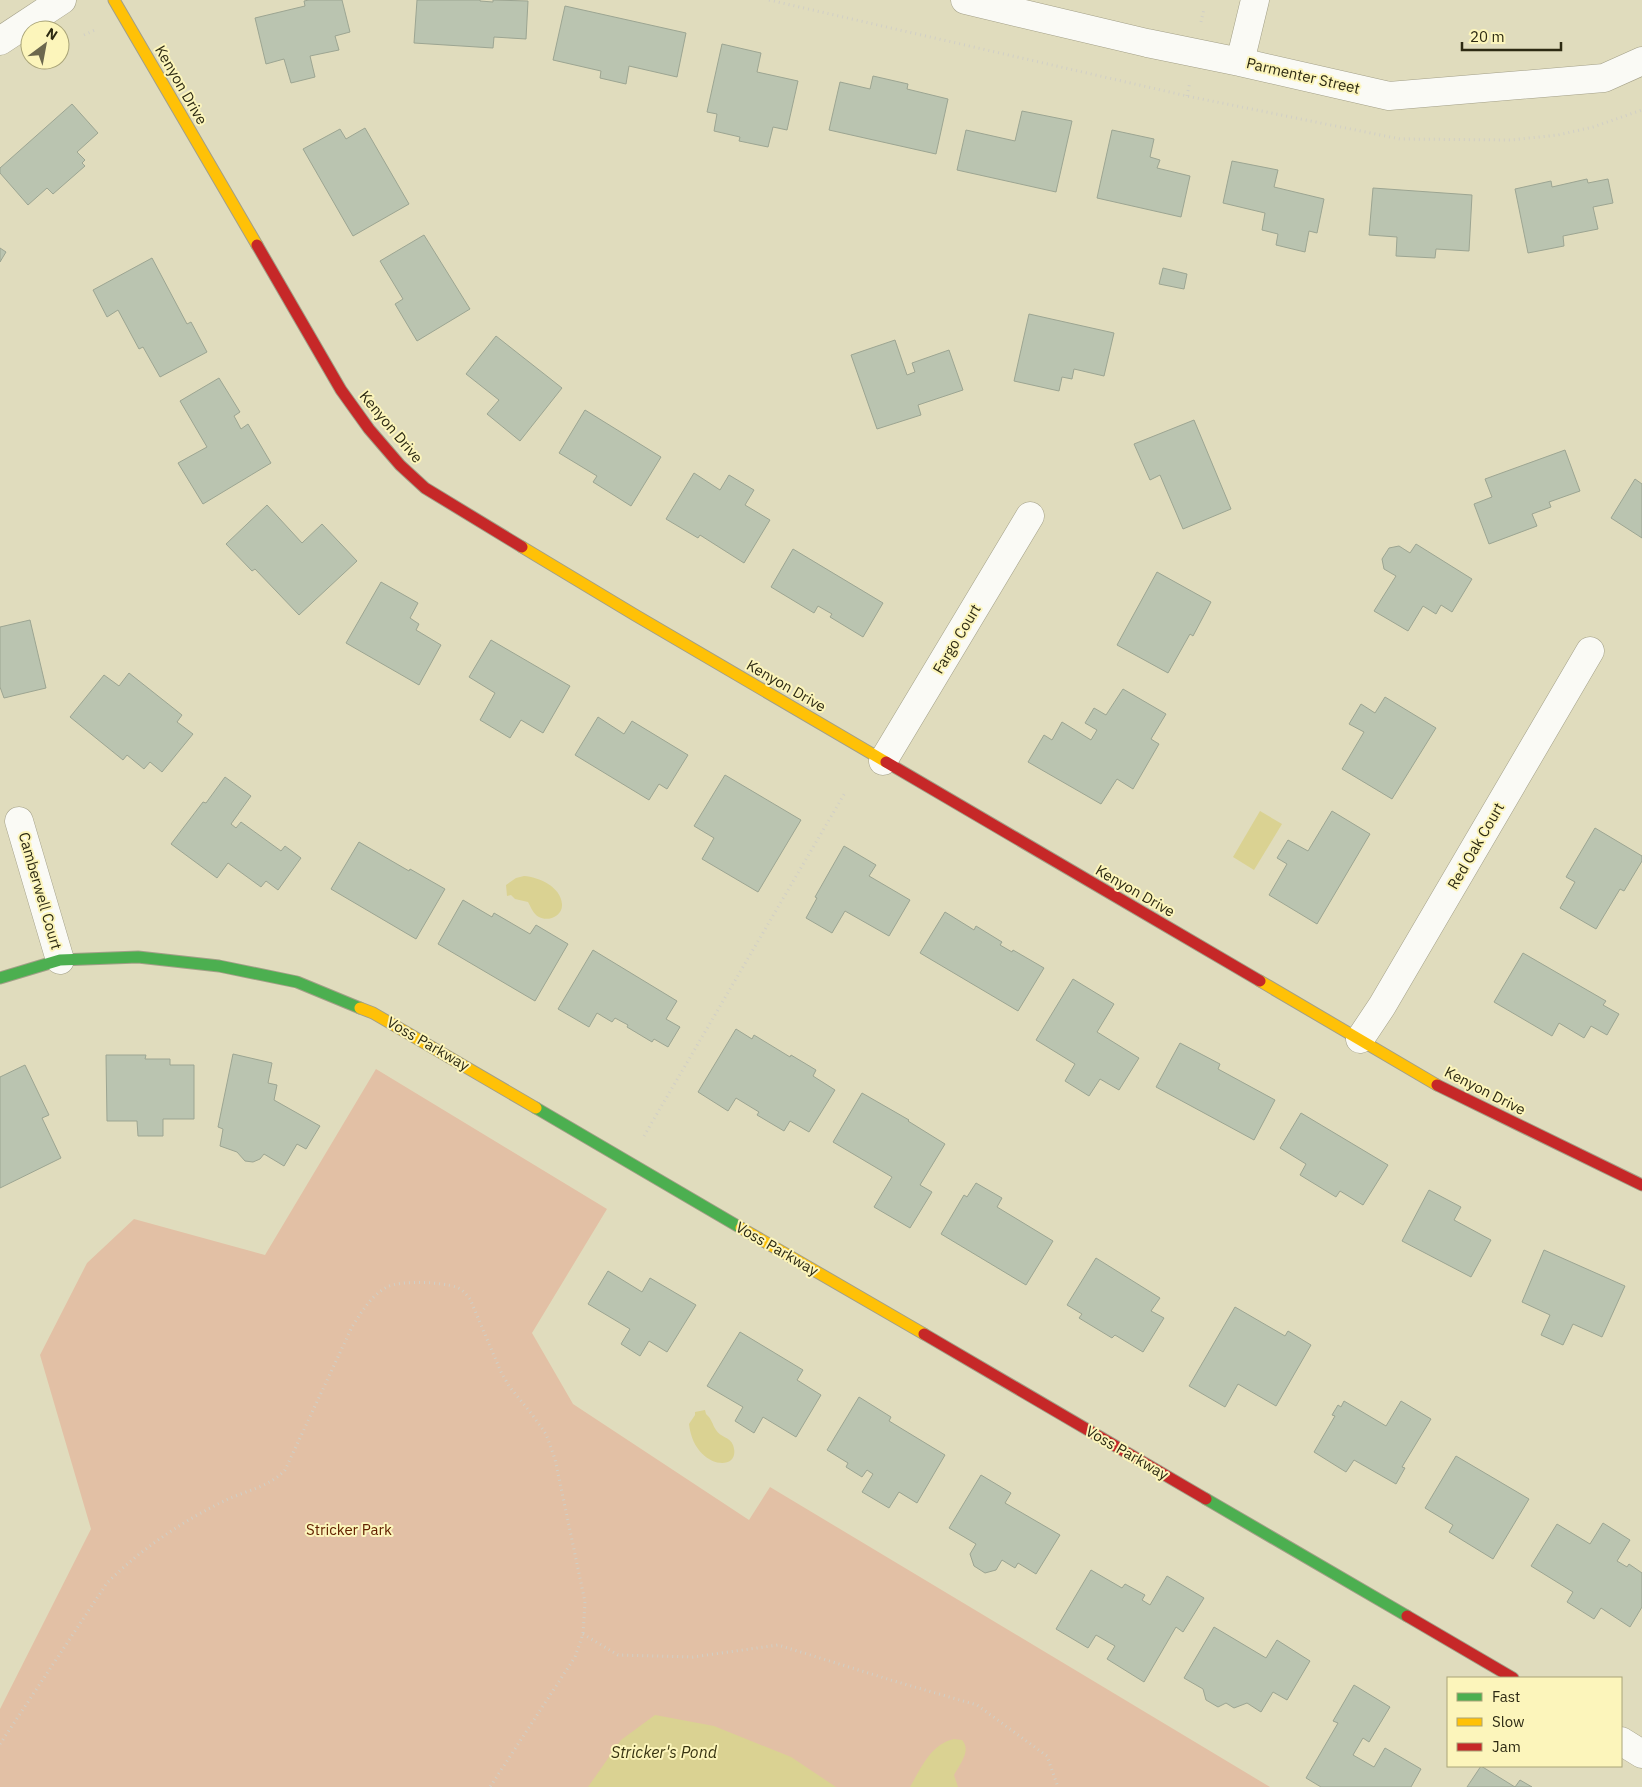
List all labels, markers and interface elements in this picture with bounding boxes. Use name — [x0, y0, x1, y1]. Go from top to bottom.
north arrow — [20, 20, 70, 70]
scale bar — [1462, 20, 1561, 52]
text: N — [43, 24, 61, 44]
text: 20 m — [1470, 27, 1505, 46]
street label: Kenyon Drive — [151, 42, 212, 128]
street label: Parmenter Street — [1244, 53, 1362, 98]
street label: Kenyon Drive — [356, 387, 427, 467]
street label: Fargo Court — [928, 601, 985, 677]
street label: Kenyon Drive — [743, 655, 829, 716]
street label: Red Oak Court — [1443, 799, 1508, 893]
street label: Camberwell Court — [15, 830, 66, 952]
street label: Kenyon Drive — [1092, 860, 1178, 921]
street label: Voss Parkway — [384, 1012, 473, 1075]
street label: Kenyon Drive — [1442, 1062, 1529, 1119]
street label: Voss Parkway — [733, 1217, 822, 1280]
street label: Voss Parkway — [1083, 1421, 1172, 1484]
park label: Stricker Park — [306, 1520, 392, 1539]
legend — [1447, 1677, 1622, 1767]
text: Fast — [1492, 1687, 1520, 1706]
text: Slow — [1492, 1712, 1525, 1731]
text: Jam — [1492, 1737, 1521, 1756]
water label: Stricker's Pond — [611, 1742, 718, 1762]

